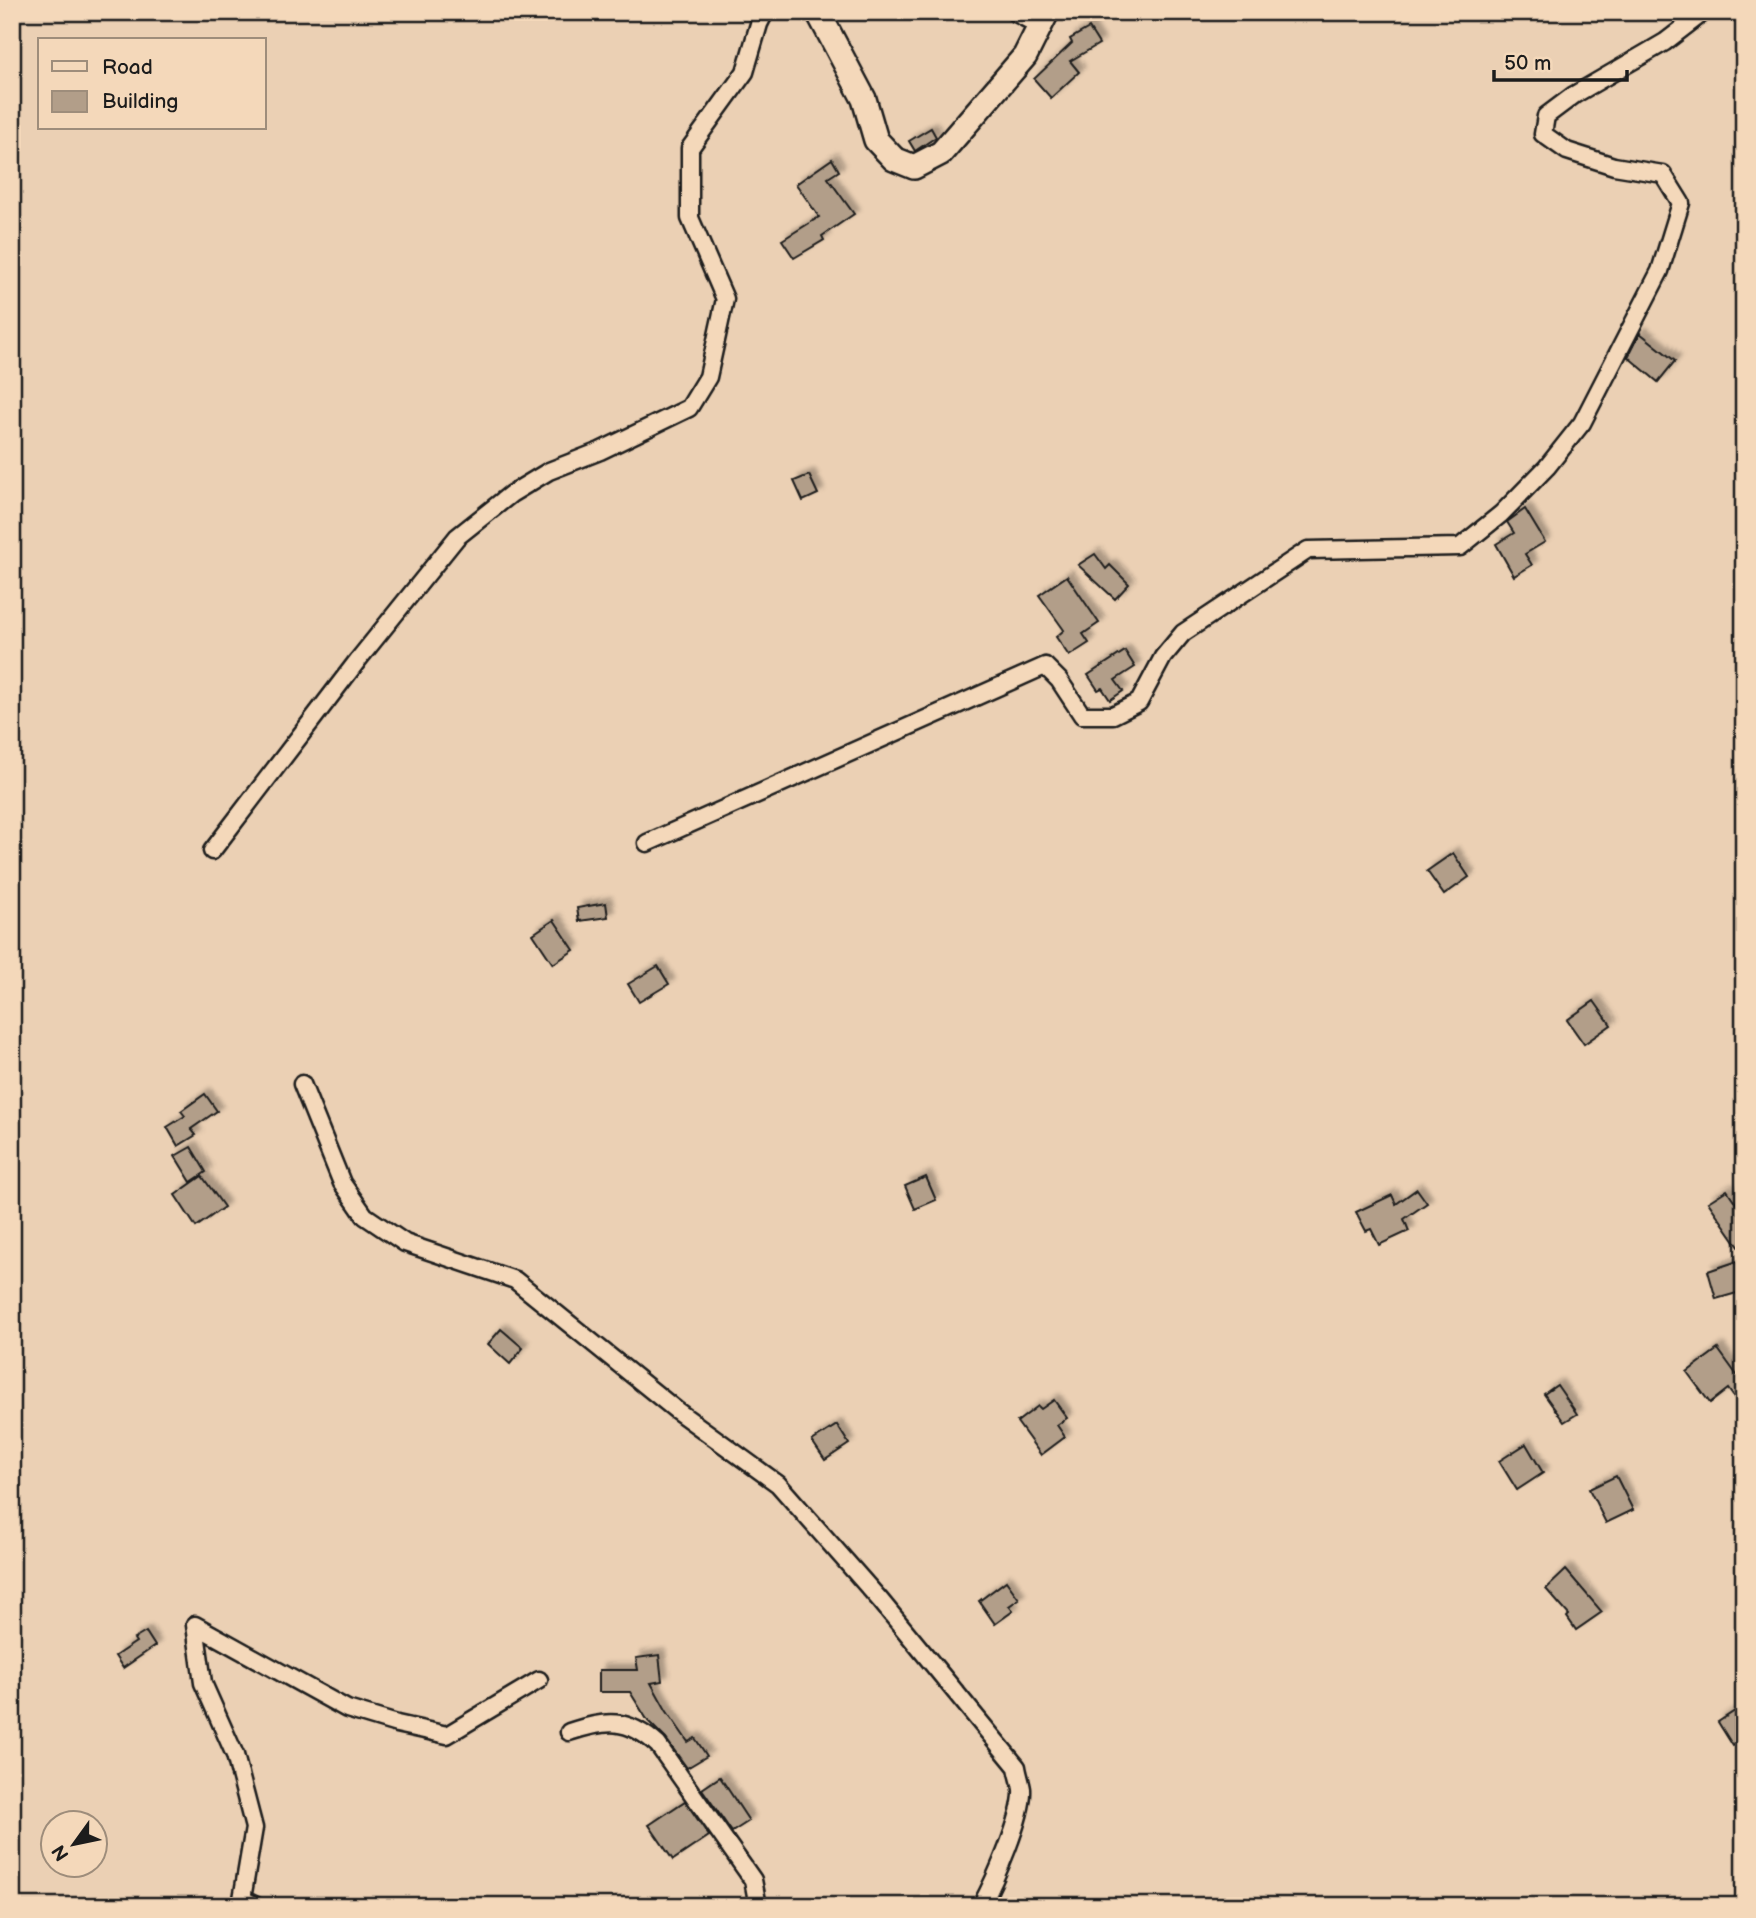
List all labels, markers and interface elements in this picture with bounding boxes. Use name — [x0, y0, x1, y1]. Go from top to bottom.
legend — [38, 38, 266, 130]
scale bar — [1494, 38, 1626, 82]
text: 50 m — [1504, 51, 1551, 76]
text: Road — [102, 55, 153, 80]
text: Building — [102, 89, 178, 114]
north arrow — [38, 1810, 108, 1880]
text: N — [47, 1840, 75, 1865]

